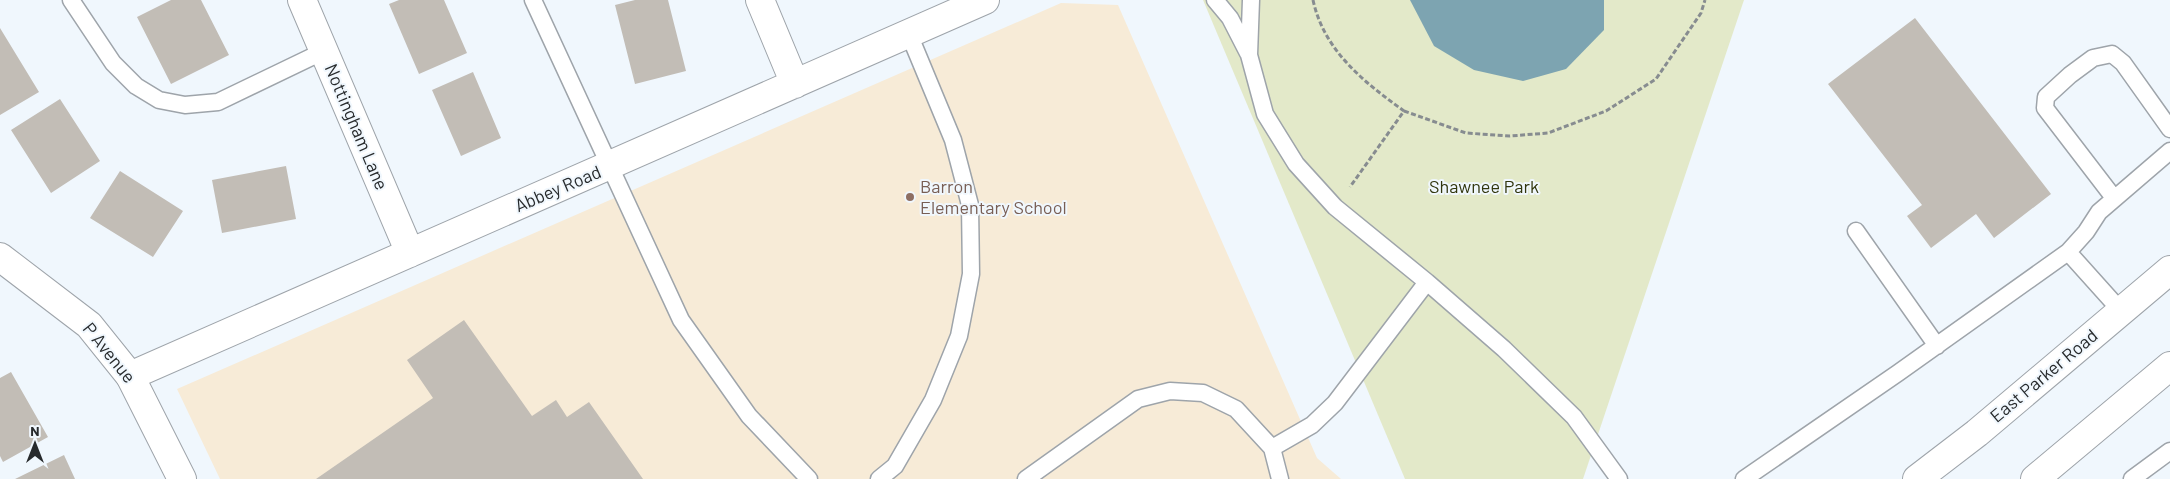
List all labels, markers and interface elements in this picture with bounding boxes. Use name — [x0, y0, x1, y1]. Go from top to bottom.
street label: Nottingham Lane — [320, 60, 393, 193]
street label: Abbey Road — [511, 160, 604, 216]
place label: Barron Elementary School — [920, 175, 1067, 218]
park label: Shawnee Park — [1429, 175, 1539, 197]
marker: Barron Elementary School — [904, 191, 916, 203]
street label: P Avenue — [79, 318, 141, 387]
street label: East Parker Road — [1985, 324, 2102, 427]
north arrow — [10, 419, 60, 469]
text: N — [30, 422, 40, 439]

